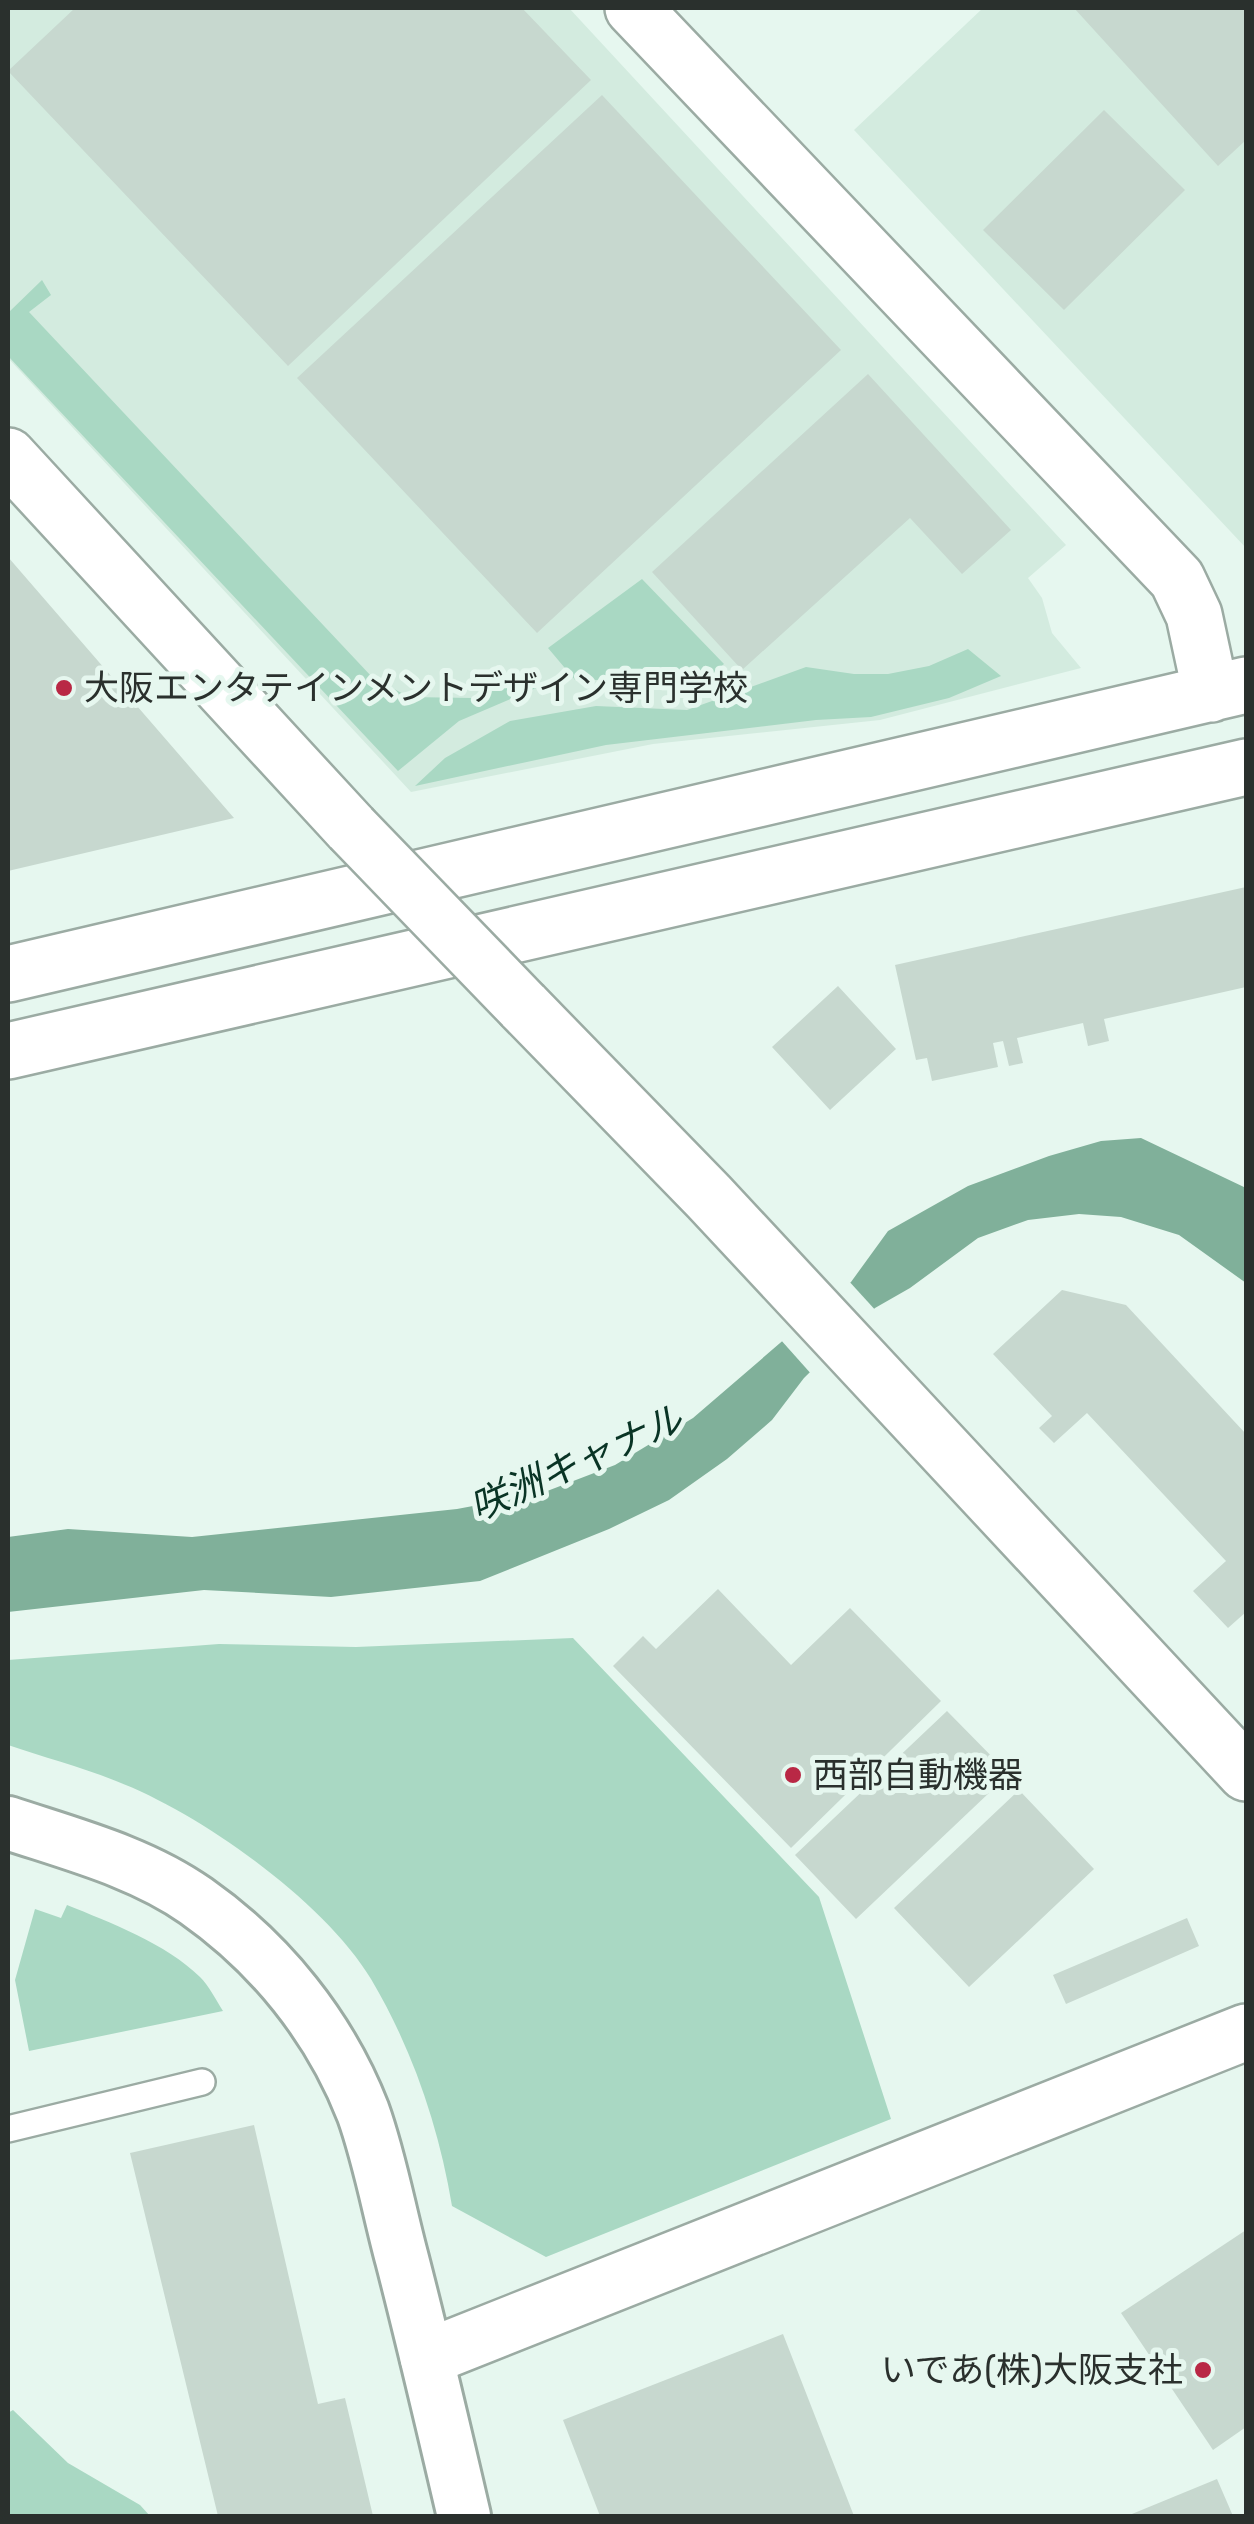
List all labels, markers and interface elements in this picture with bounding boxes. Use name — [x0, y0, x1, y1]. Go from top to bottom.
place label: 大阪エンタテインメントデザイン専門学校 — [84, 667, 748, 709]
marker: 大阪エンタテインメントデザイン専門学校 — [53, 677, 75, 699]
water label: 咲洲キャナル — [462, 1395, 690, 1530]
place label: 西部自動機器 — [813, 1754, 1023, 1796]
marker: 西部自動機器 — [782, 1764, 804, 1786]
place label: いであ(株)大阪支社 — [881, 2349, 1183, 2391]
marker: いであ(株)大阪支社 — [1192, 2359, 1214, 2381]

